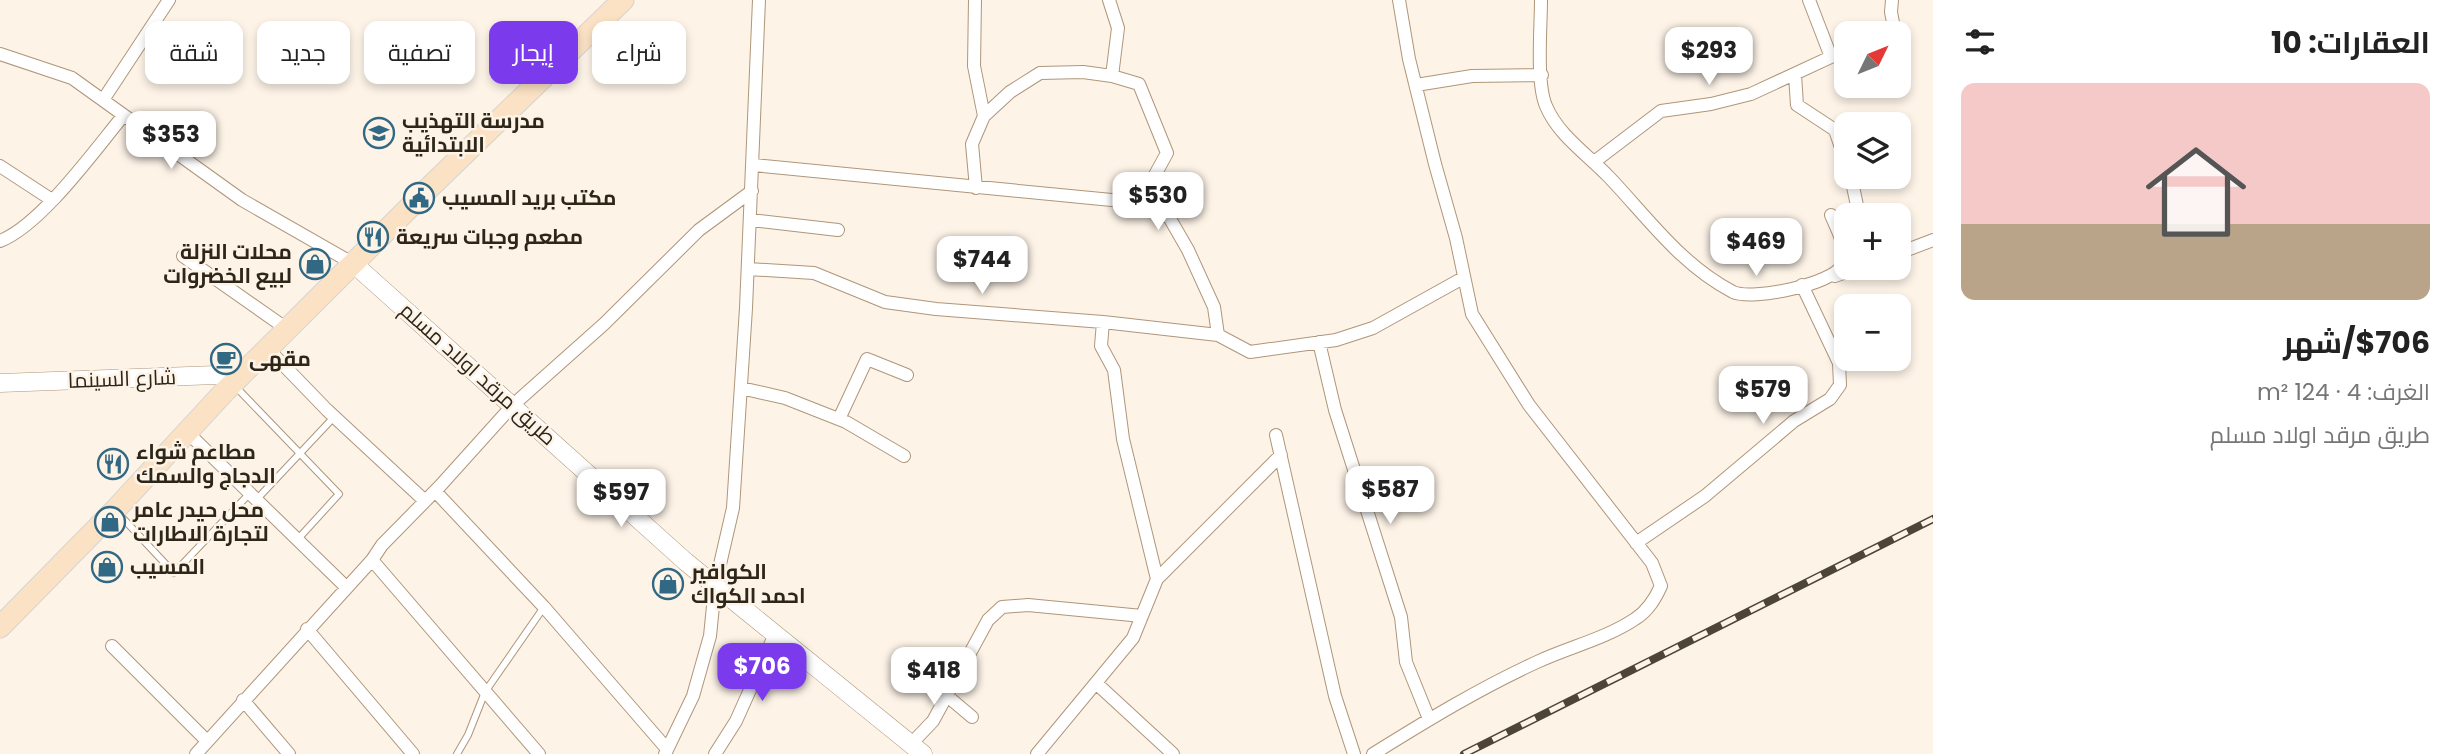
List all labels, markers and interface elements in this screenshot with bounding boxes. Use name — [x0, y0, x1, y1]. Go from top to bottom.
chip: شقة — [145, 21, 243, 84]
chip: جديد — [257, 21, 350, 84]
chip: تصفية — [364, 21, 475, 84]
chip: إيجار — [489, 21, 578, 84]
chip: شراء — [592, 21, 686, 84]
north arrow — [1834, 21, 1911, 98]
map controls — [1834, 21, 1911, 371]
text: العقارات: 10 — [2271, 21, 2430, 64]
icon: filters — [1961, 23, 1999, 61]
pin: $293 — [1668, 28, 1750, 87]
text: $293 — [1681, 34, 1737, 66]
place label: مدرسة التهذيب الابتدائية — [402, 106, 545, 159]
pin: $353 — [130, 111, 212, 171]
button: layers — [1834, 112, 1911, 189]
school or university icon: مدرسة التهذيب الابتدائية — [362, 116, 396, 150]
text: $353 — [142, 118, 200, 150]
icon: home — [2133, 129, 2259, 255]
pin: $530 — [1117, 173, 1199, 232]
text: $530 — [1129, 179, 1188, 211]
public building icon: مكتب بريد المسيب — [402, 181, 436, 215]
place label: مكتب بريد المسيب — [442, 183, 616, 212]
button: + — [1834, 203, 1911, 280]
pin: $469 — [1715, 218, 1797, 278]
restaurant icon: مطعم وجبات سريعة — [356, 220, 390, 254]
place label: مطعم وجبات سريعة — [396, 222, 583, 251]
text: $469 — [1726, 225, 1786, 257]
pin: $744 — [941, 236, 1023, 296]
place label: محلات النزلة لبيع الخضروات — [163, 237, 292, 290]
text: $744 — [953, 243, 1011, 275]
shop icon: محلات النزلة لبيع الخضروات — [298, 247, 332, 281]
button: − — [1834, 294, 1911, 371]
street label: طريق مرقد اولاد مسلم — [394, 296, 563, 452]
text: $706/شهر — [2283, 321, 2430, 364]
cafe icon: مقهى — [209, 342, 243, 376]
place label: مقهى — [249, 344, 311, 373]
street label: شارع السينما — [67, 362, 177, 395]
pin: $579 — [1722, 366, 1804, 426]
text: $579 — [1735, 373, 1791, 405]
text: الغرف: 4 · 124 m² — [2257, 376, 2430, 408]
text: طريق مرقد اولاد مسلم — [2210, 419, 2430, 451]
place label: مطاعم شواء الدجاج والسمك — [136, 437, 276, 490]
restaurant icon: مطاعم شواء الدجاج والسمك — [96, 447, 130, 481]
pin: $587 — [1349, 466, 1431, 526]
pin: $597 — [580, 470, 662, 529]
text: $587 — [1361, 473, 1419, 505]
text: $597 — [593, 476, 649, 508]
place label: محل حيدر عامر لتجارة الاطارات — [132, 495, 269, 548]
shop icon: محل حيدر عامر لتجارة الاطارات — [93, 505, 127, 539]
shop icon: المسيب — [90, 550, 124, 584]
place label: المسيب — [130, 552, 205, 581]
place label: الكوافير احمد الكواك — [690, 557, 806, 610]
shop icon: الكوافير احمد الكواك — [651, 567, 685, 601]
pin: $706 — [721, 644, 803, 703]
pin: $418 — [893, 648, 975, 707]
text: $706 — [733, 650, 791, 682]
text: $418 — [907, 654, 961, 686]

